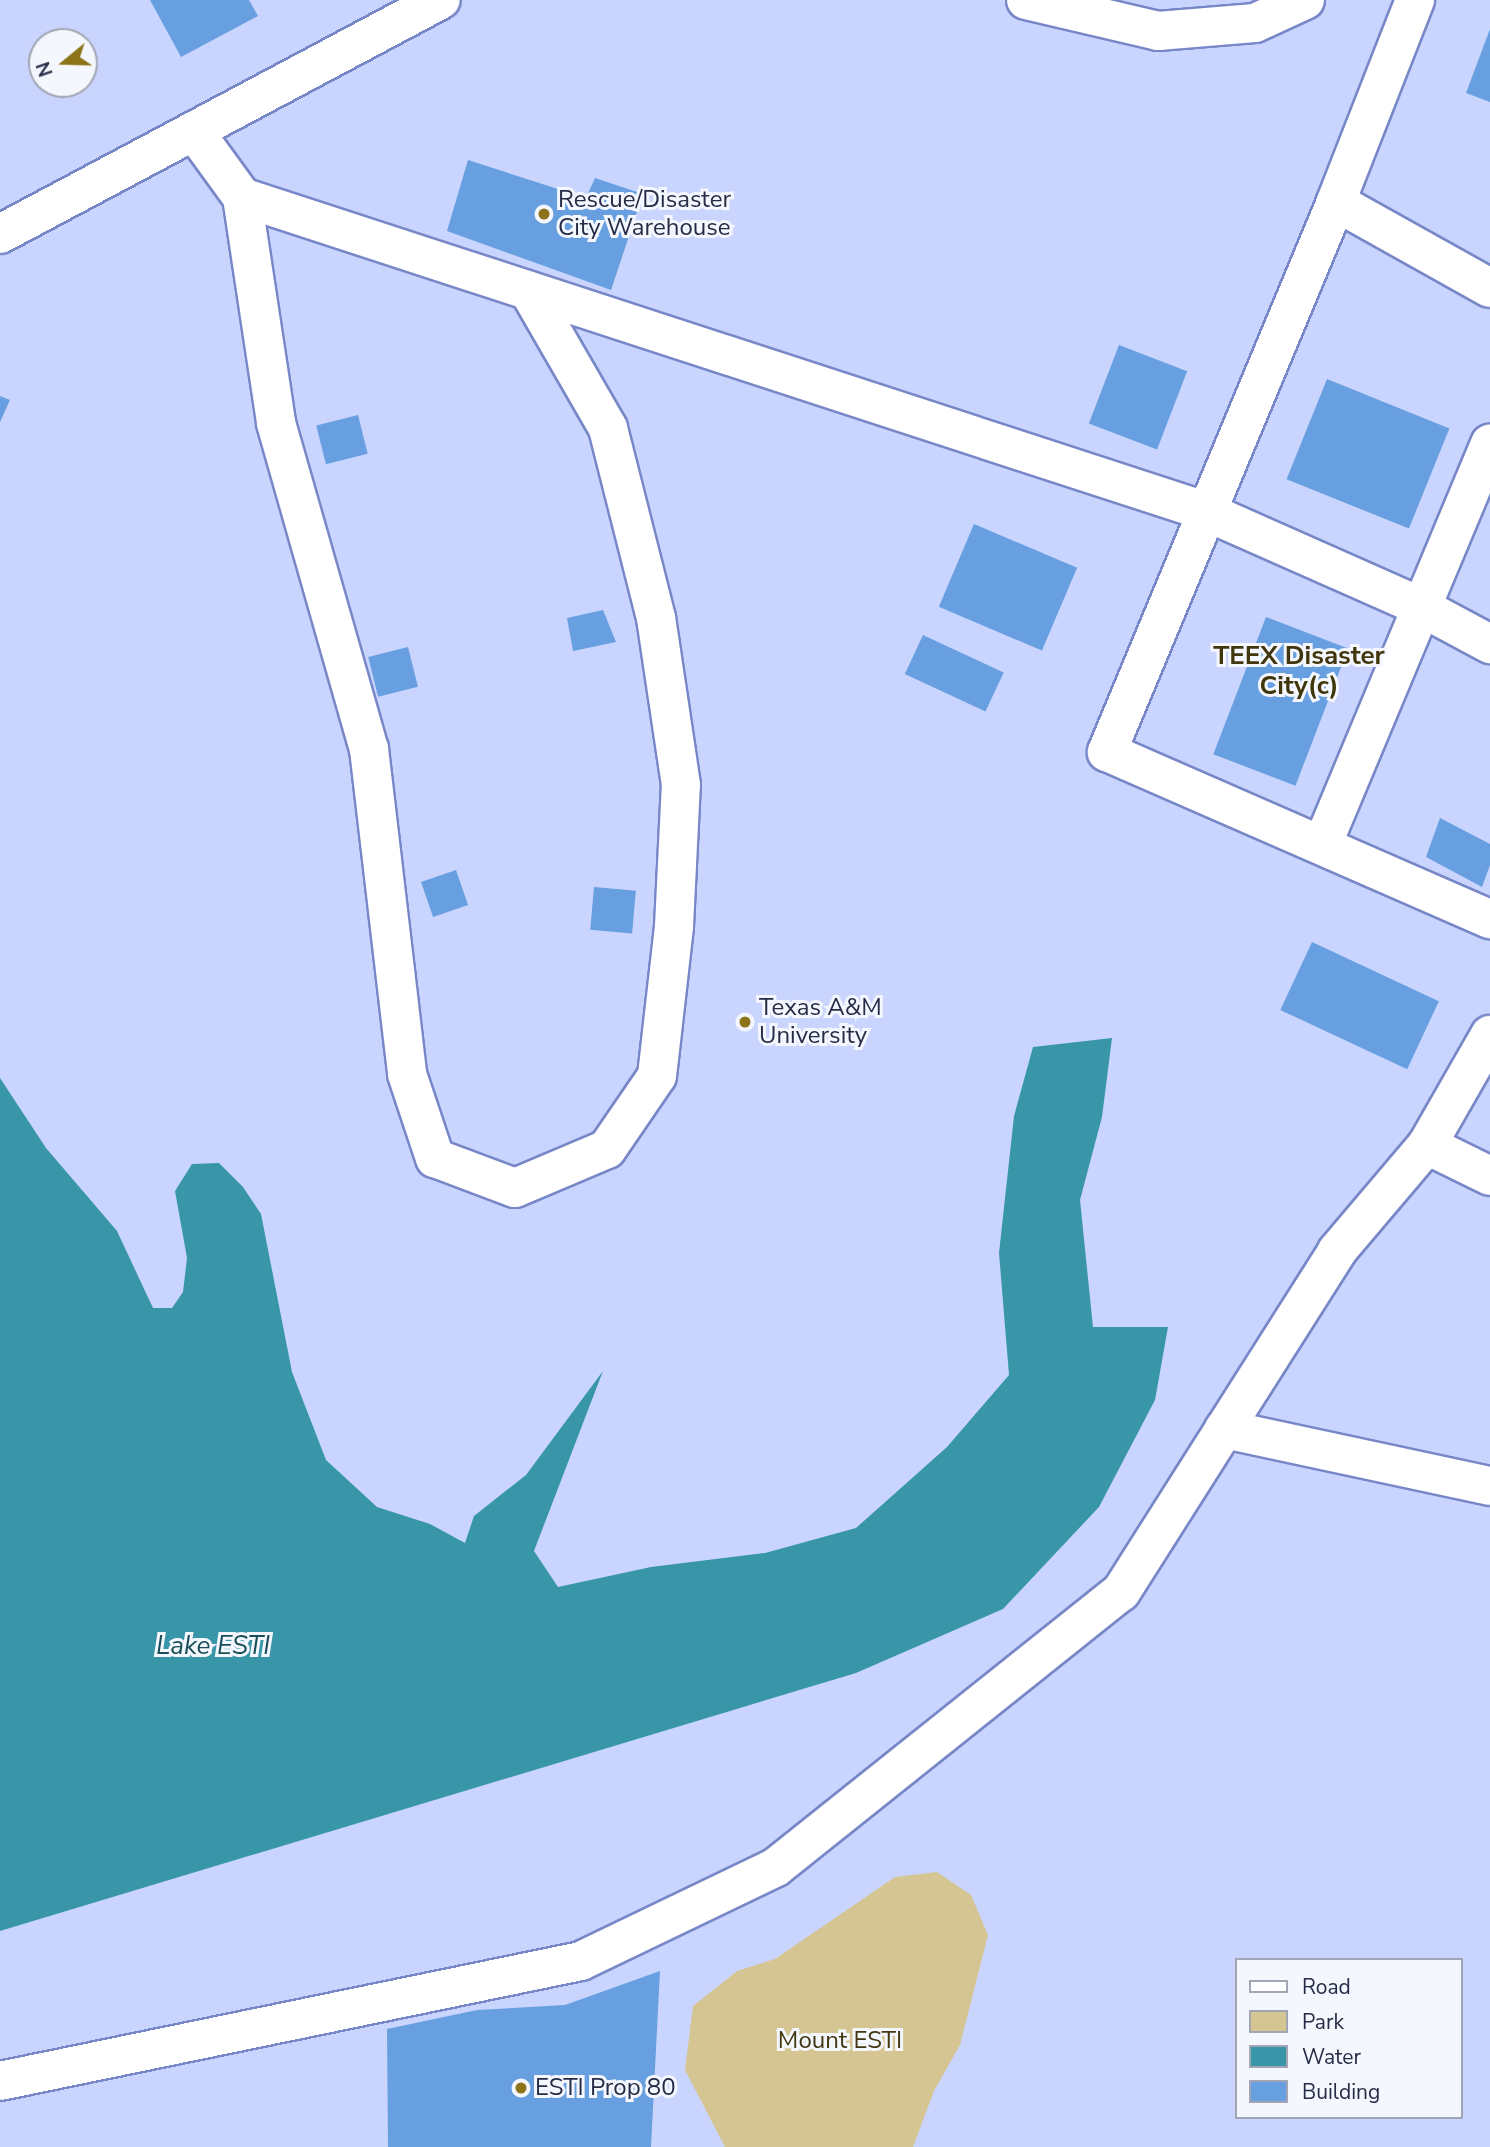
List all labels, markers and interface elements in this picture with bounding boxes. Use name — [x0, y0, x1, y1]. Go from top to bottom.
north arrow — [28, 28, 98, 98]
text: N — [30, 58, 60, 80]
place label: Rescue/Disaster City Warehouse — [558, 186, 731, 242]
marker: Rescue/Disaster City Warehouse — [536, 206, 552, 222]
district label: TEEX Disaster City(c) — [1213, 640, 1385, 702]
place label: Texas A&M University — [759, 994, 882, 1050]
marker: Texas A&M University — [737, 1014, 753, 1030]
water label: Lake ESTI — [156, 1630, 270, 1662]
legend — [1234, 1958, 1462, 2119]
text: Road — [1302, 1973, 1351, 2001]
text: Park — [1302, 2008, 1344, 2036]
park label: Mount ESTI — [778, 2027, 902, 2055]
text: Water — [1302, 2043, 1361, 2071]
place label: ESTI Prop 80 — [535, 2074, 676, 2102]
text: Building — [1302, 2078, 1380, 2106]
marker: ESTI Prop 80 — [513, 2080, 529, 2096]

